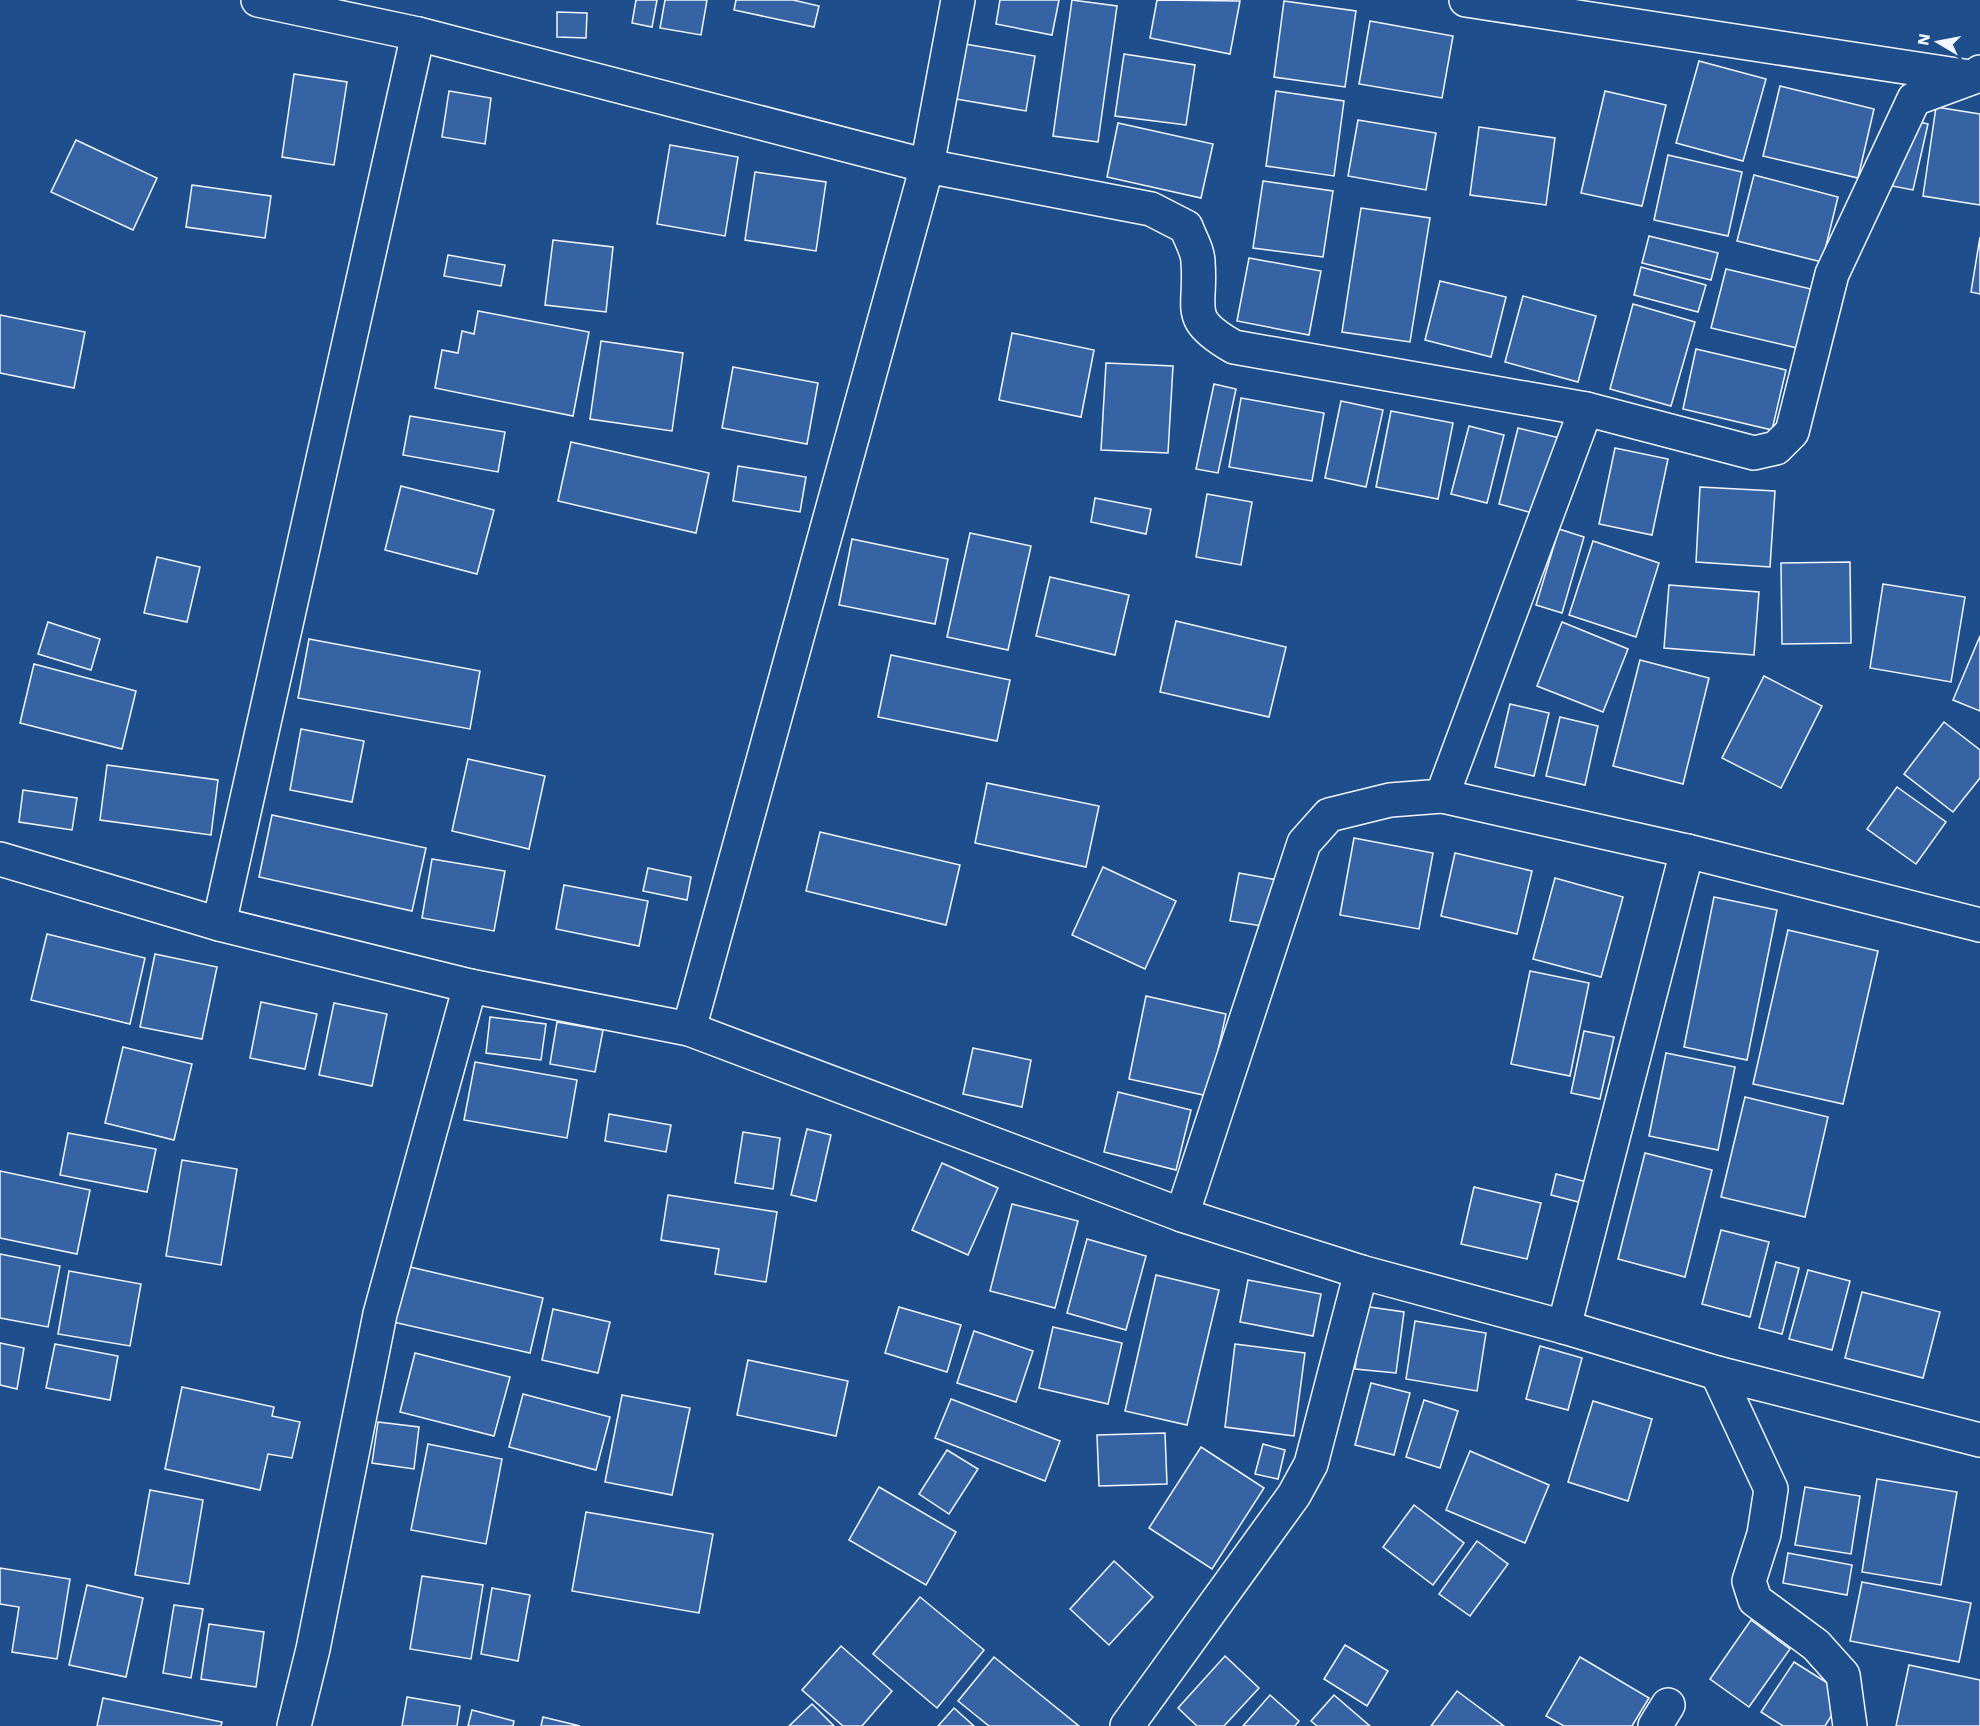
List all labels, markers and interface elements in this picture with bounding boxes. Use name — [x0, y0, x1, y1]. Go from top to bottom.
north arrow — [1908, 12, 1968, 72]
text: N — [1913, 32, 1934, 47]

